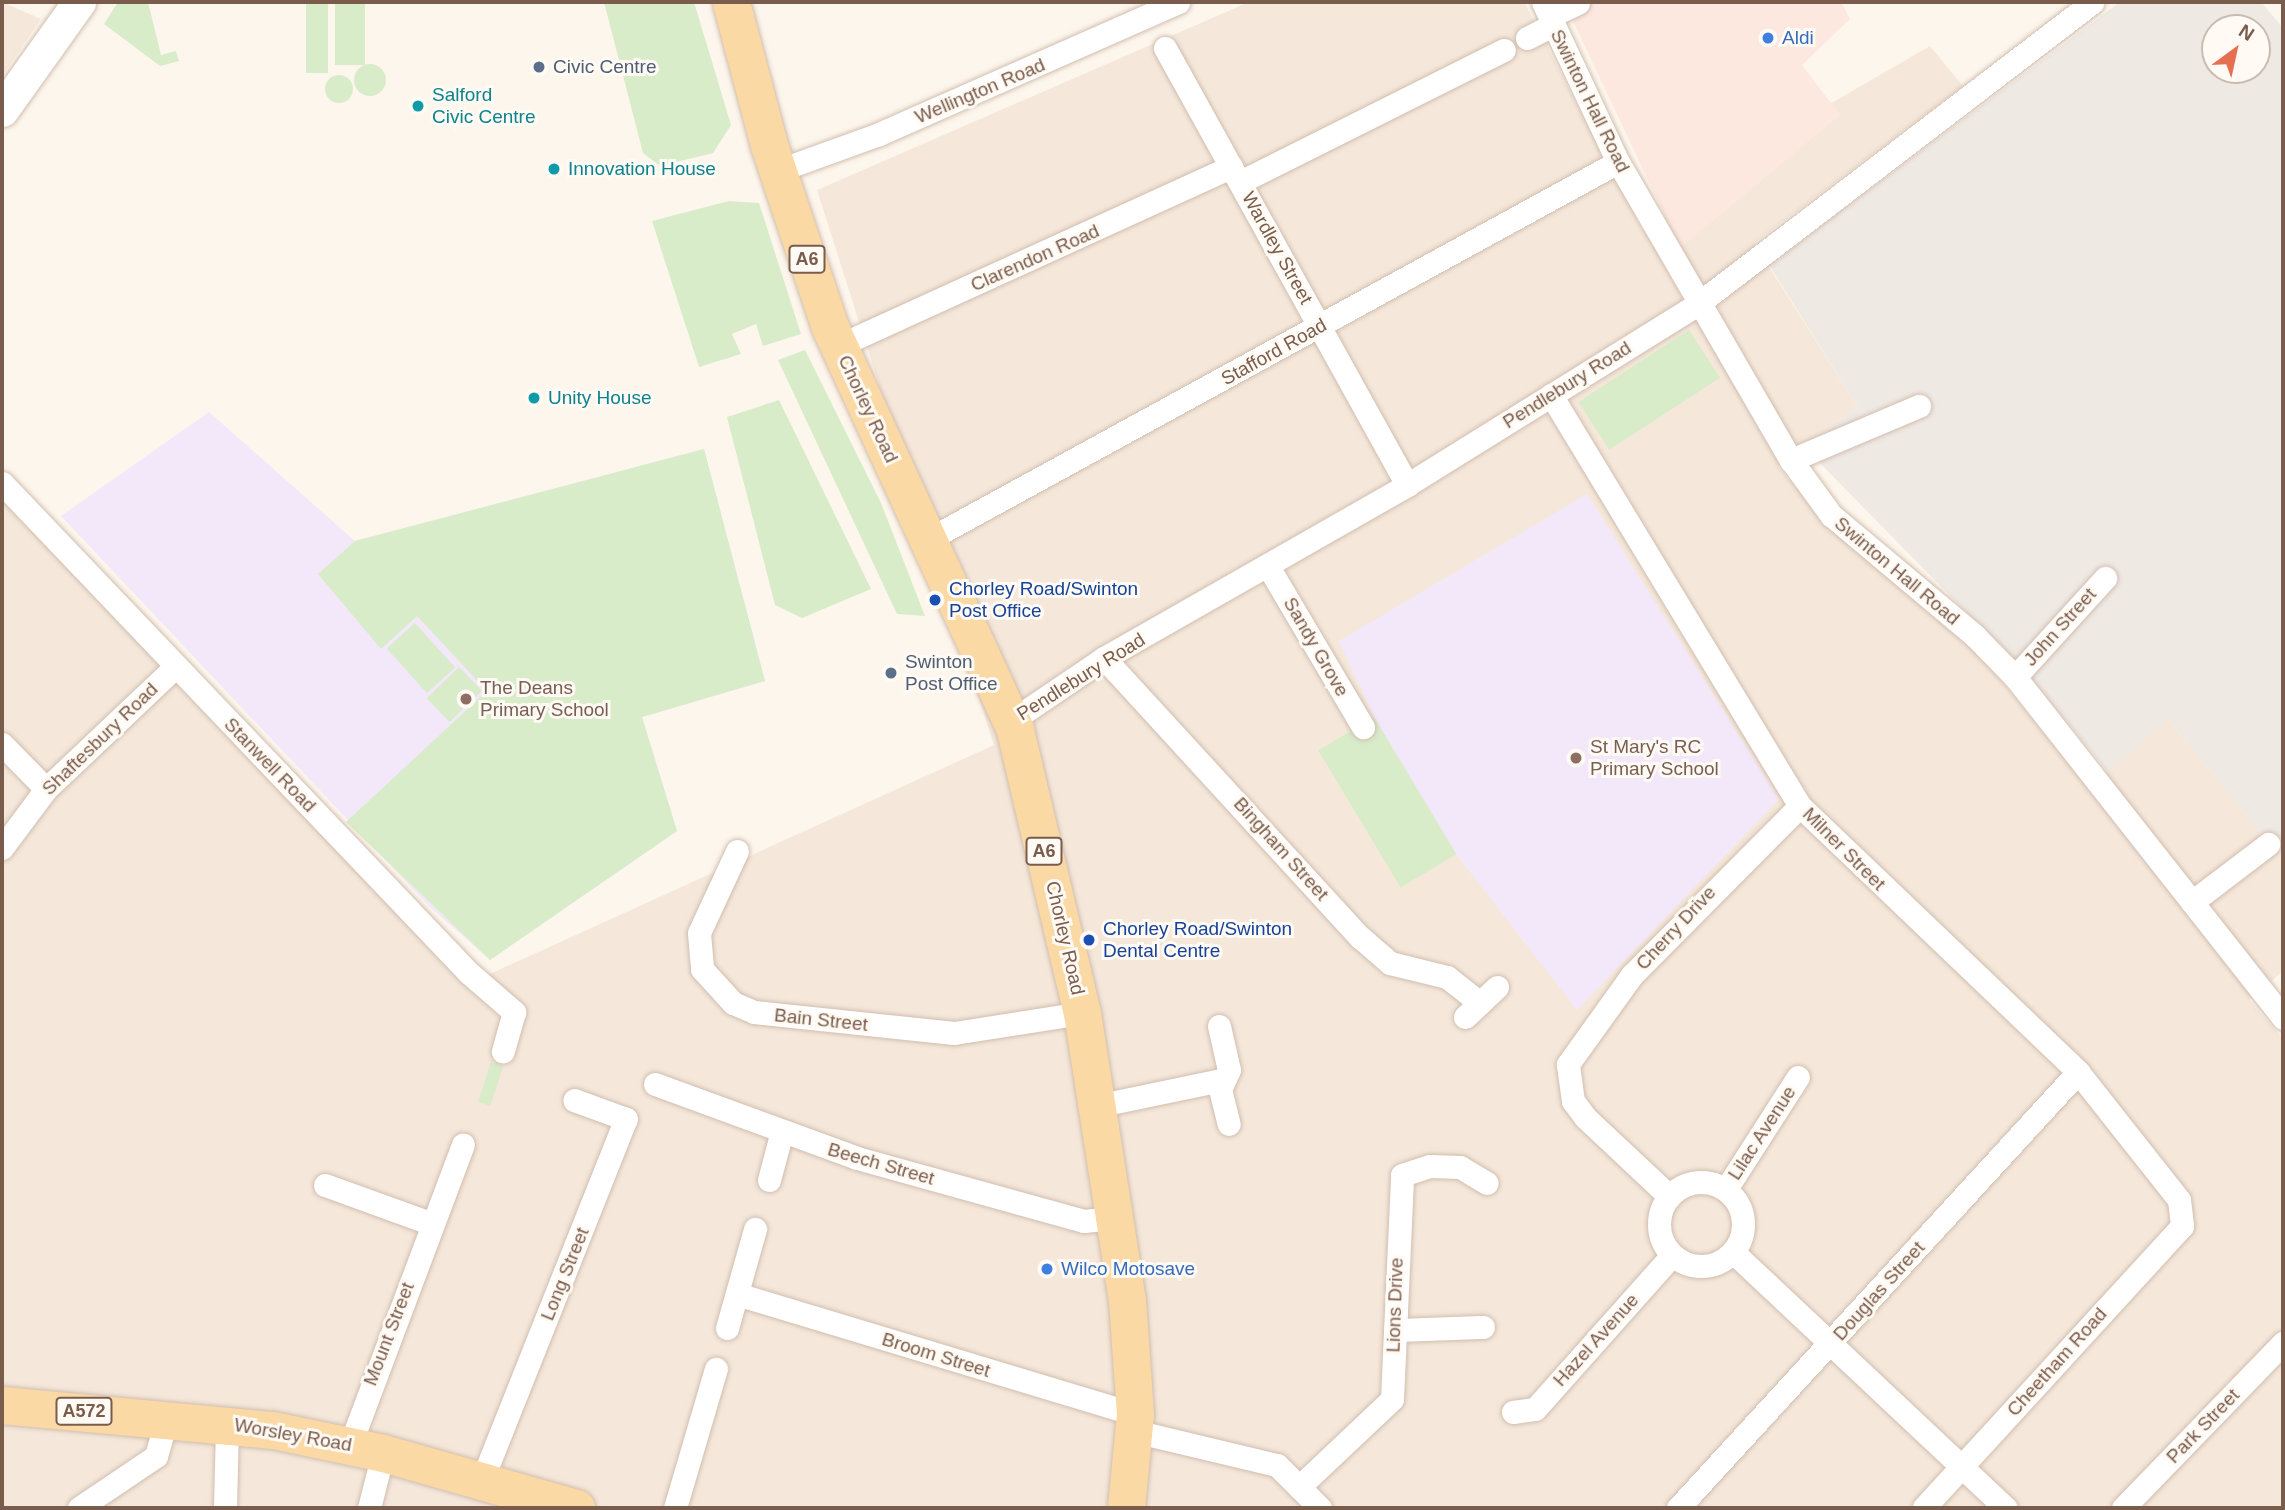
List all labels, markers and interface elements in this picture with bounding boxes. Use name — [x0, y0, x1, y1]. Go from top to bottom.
north arrow — [2201, 14, 2271, 84]
text: N — [2235, 20, 2258, 45]
street label: Swinton Hall Road — [1545, 26, 1635, 176]
place label: Aldi — [1782, 27, 1814, 49]
marker: Aldi — [1760, 30, 1776, 46]
street label: Wellington Road — [912, 53, 1048, 129]
place label: Civic Centre — [553, 56, 656, 78]
marker: Civic Centre — [531, 59, 547, 75]
place label: Salford Civic Centre — [432, 84, 535, 128]
marker: Salford Civic Centre — [410, 98, 426, 114]
place label: Innovation House — [568, 158, 716, 180]
marker: Innovation House — [546, 161, 562, 177]
street label: Wardley Street — [1237, 188, 1317, 308]
street label: Clarendon Road — [967, 219, 1103, 297]
road number: A6 — [788, 244, 826, 274]
street label: Stafford Road — [1217, 314, 1331, 390]
street label: Pendlebury Road — [1499, 336, 1635, 434]
street label: Chorley Road — [833, 352, 903, 466]
place label: Unity House — [548, 387, 651, 409]
marker: Unity House — [526, 390, 542, 406]
street label: Swinton Hall Road — [1830, 512, 1964, 630]
place label: Chorley Road/Swinton Post Office — [949, 578, 1138, 622]
street label: John Street — [2019, 583, 2101, 671]
marker: Chorley Road/Swinton Post Office — [927, 592, 943, 608]
street label: Sandy Grove — [1278, 593, 1354, 701]
street label: Pendlebury Road — [1013, 628, 1149, 726]
place label: Swinton Post Office — [905, 651, 998, 695]
marker: Swinton Post Office — [883, 665, 899, 681]
place label: The Deans Primary School — [480, 677, 609, 721]
street label: Shaftesbury Road — [37, 678, 163, 800]
marker: The Deans Primary School — [458, 691, 474, 707]
street label: Stanwell Road — [219, 713, 321, 817]
place label: St Mary's RC Primary School — [1590, 736, 1719, 780]
marker: St Mary's RC Primary School — [1568, 750, 1584, 766]
street label: Bingham Street — [1229, 793, 1333, 905]
street label: Milner Street — [1798, 803, 1890, 895]
road number: A6 — [1025, 836, 1063, 866]
street label: Chorley Road — [1041, 879, 1089, 997]
street label: Cherry Drive — [1631, 881, 1721, 975]
place label: Chorley Road/Swinton Dental Centre — [1103, 918, 1292, 962]
marker: Chorley Road/Swinton Dental Centre — [1081, 932, 1097, 948]
street label: Bain Street — [773, 1004, 869, 1036]
street label: Lilac Avenue — [1723, 1081, 1801, 1185]
street label: Beech Street — [825, 1138, 937, 1190]
street label: Long Street — [536, 1224, 594, 1324]
street label: Douglas Street — [1828, 1237, 1930, 1345]
street label: Lions Drive — [1382, 1257, 1408, 1353]
place label: Wilco Motosave — [1061, 1258, 1195, 1280]
marker: Wilco Motosave — [1039, 1261, 1055, 1277]
street label: Mount Street — [359, 1279, 419, 1389]
street label: Hazel Avenue — [1548, 1289, 1644, 1391]
street label: Cheetham Road — [2002, 1303, 2112, 1421]
street label: Broom Street — [879, 1328, 993, 1382]
street label: Park Street — [2162, 1384, 2244, 1468]
road number: A572 — [54, 1396, 114, 1426]
street label: Worsley Road — [232, 1413, 354, 1457]

